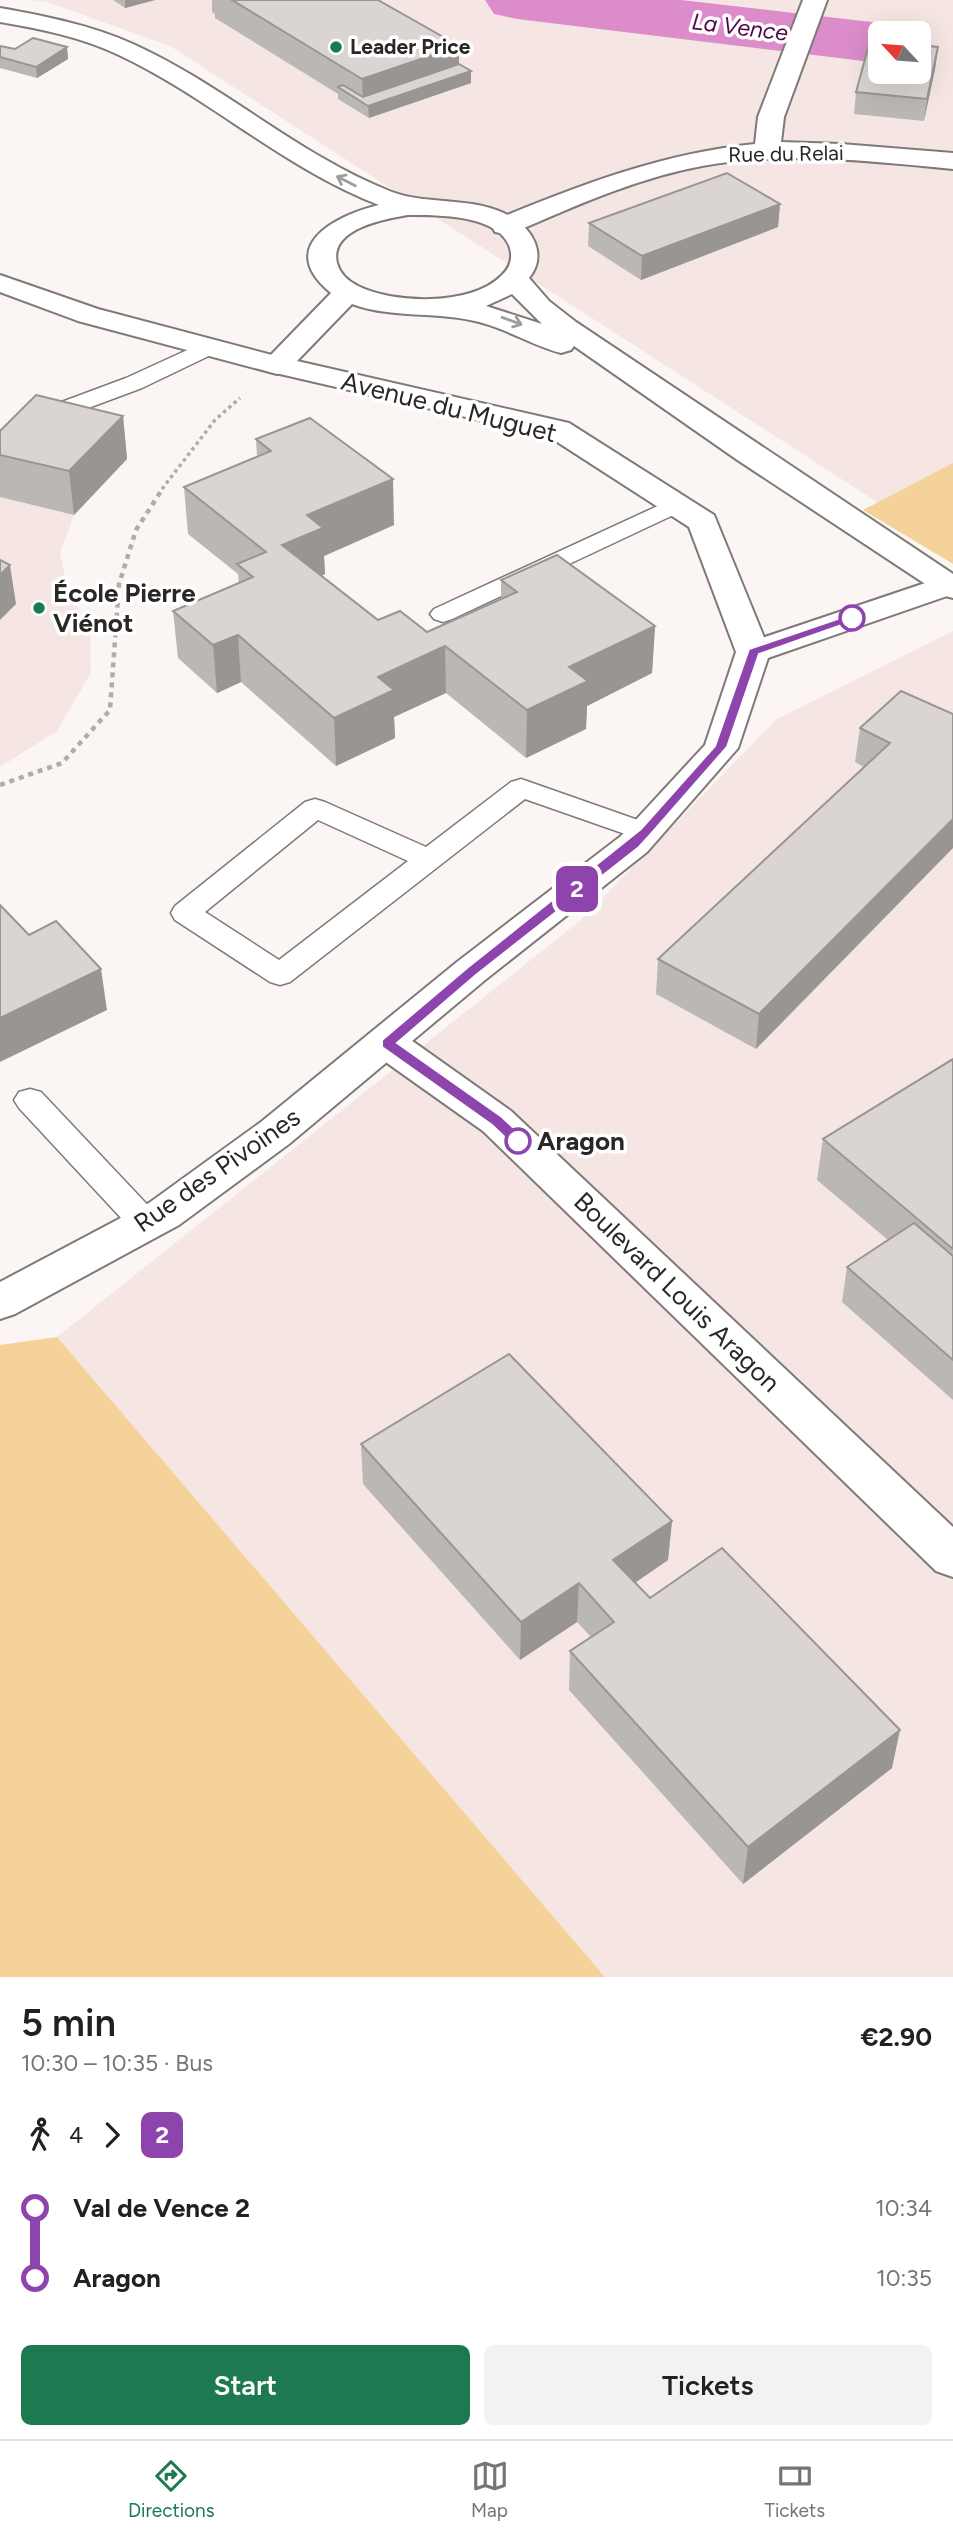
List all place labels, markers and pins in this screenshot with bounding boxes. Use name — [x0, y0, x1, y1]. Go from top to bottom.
place label: Leader Price — [350, 34, 471, 59]
marker: Leader Price — [328, 39, 344, 55]
place label: École Pierre Viénot — [53, 577, 196, 639]
marker: École Pierre Viénot — [31, 600, 47, 616]
unlabelled marker — [839, 605, 865, 631]
place label: Aragon — [537, 1125, 625, 1157]
marker: Aragon — [505, 1128, 531, 1154]

